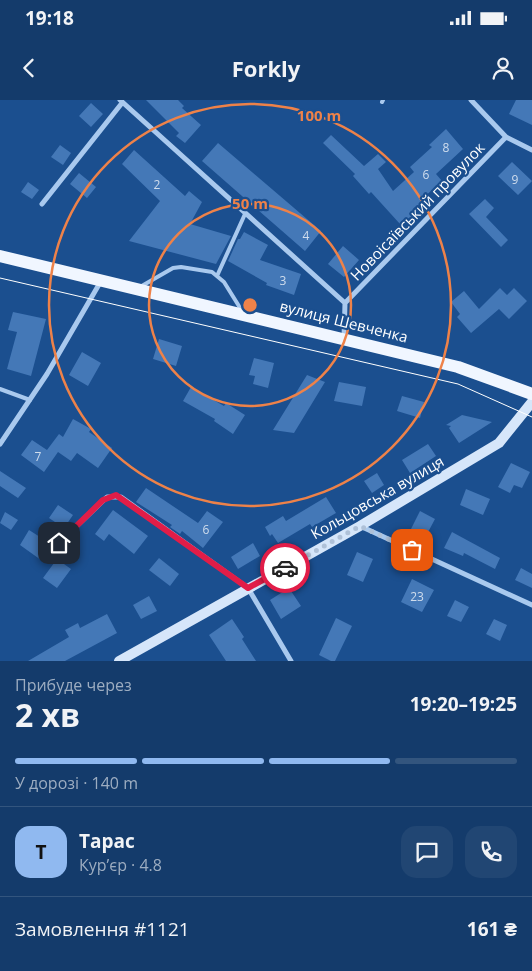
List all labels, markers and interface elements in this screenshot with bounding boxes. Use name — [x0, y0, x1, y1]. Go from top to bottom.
text: 19:18 — [25, 5, 74, 31]
text: Forkly — [232, 53, 300, 83]
icon: back — [15, 54, 43, 82]
icon: person — [489, 54, 517, 82]
text: 100 m — [297, 105, 341, 125]
street label: Новоісаївський провулок — [345, 137, 489, 285]
house number: 8 — [443, 139, 450, 156]
house number: 6 — [423, 166, 430, 183]
house number: 9 — [512, 171, 519, 188]
house number: 2 — [154, 176, 161, 193]
text: 50 m — [232, 193, 268, 213]
house number: 4 — [303, 227, 310, 244]
house number: 3 — [280, 272, 287, 289]
street label: вулиця Шевченка — [278, 295, 410, 347]
centre of rings — [241, 296, 259, 314]
house number: 7 — [35, 448, 42, 465]
street label: Кольцовська вулиця — [307, 451, 447, 543]
house number: 6 — [203, 521, 210, 538]
pin — [38, 522, 80, 564]
icon: home — [45, 529, 73, 557]
pin — [391, 529, 433, 571]
icon: bag — [398, 536, 426, 564]
courier — [260, 543, 310, 593]
icon: car — [271, 554, 299, 582]
house number: 23 — [410, 588, 424, 605]
text: Прибуде через — [15, 674, 132, 696]
text: 19:20–19:25 — [410, 691, 517, 717]
text: 2 хв — [15, 693, 80, 736]
text: У дорозі · 140 m — [15, 772, 138, 794]
button: chat — [401, 826, 453, 878]
button: phone — [465, 826, 517, 878]
text: Тарас — [79, 828, 135, 854]
text: Т — [35, 839, 47, 865]
text: Кур’єр · 4.8 — [79, 854, 162, 876]
text: Замовлення #1121 — [15, 916, 190, 942]
text: 161 ₴ — [467, 916, 517, 942]

